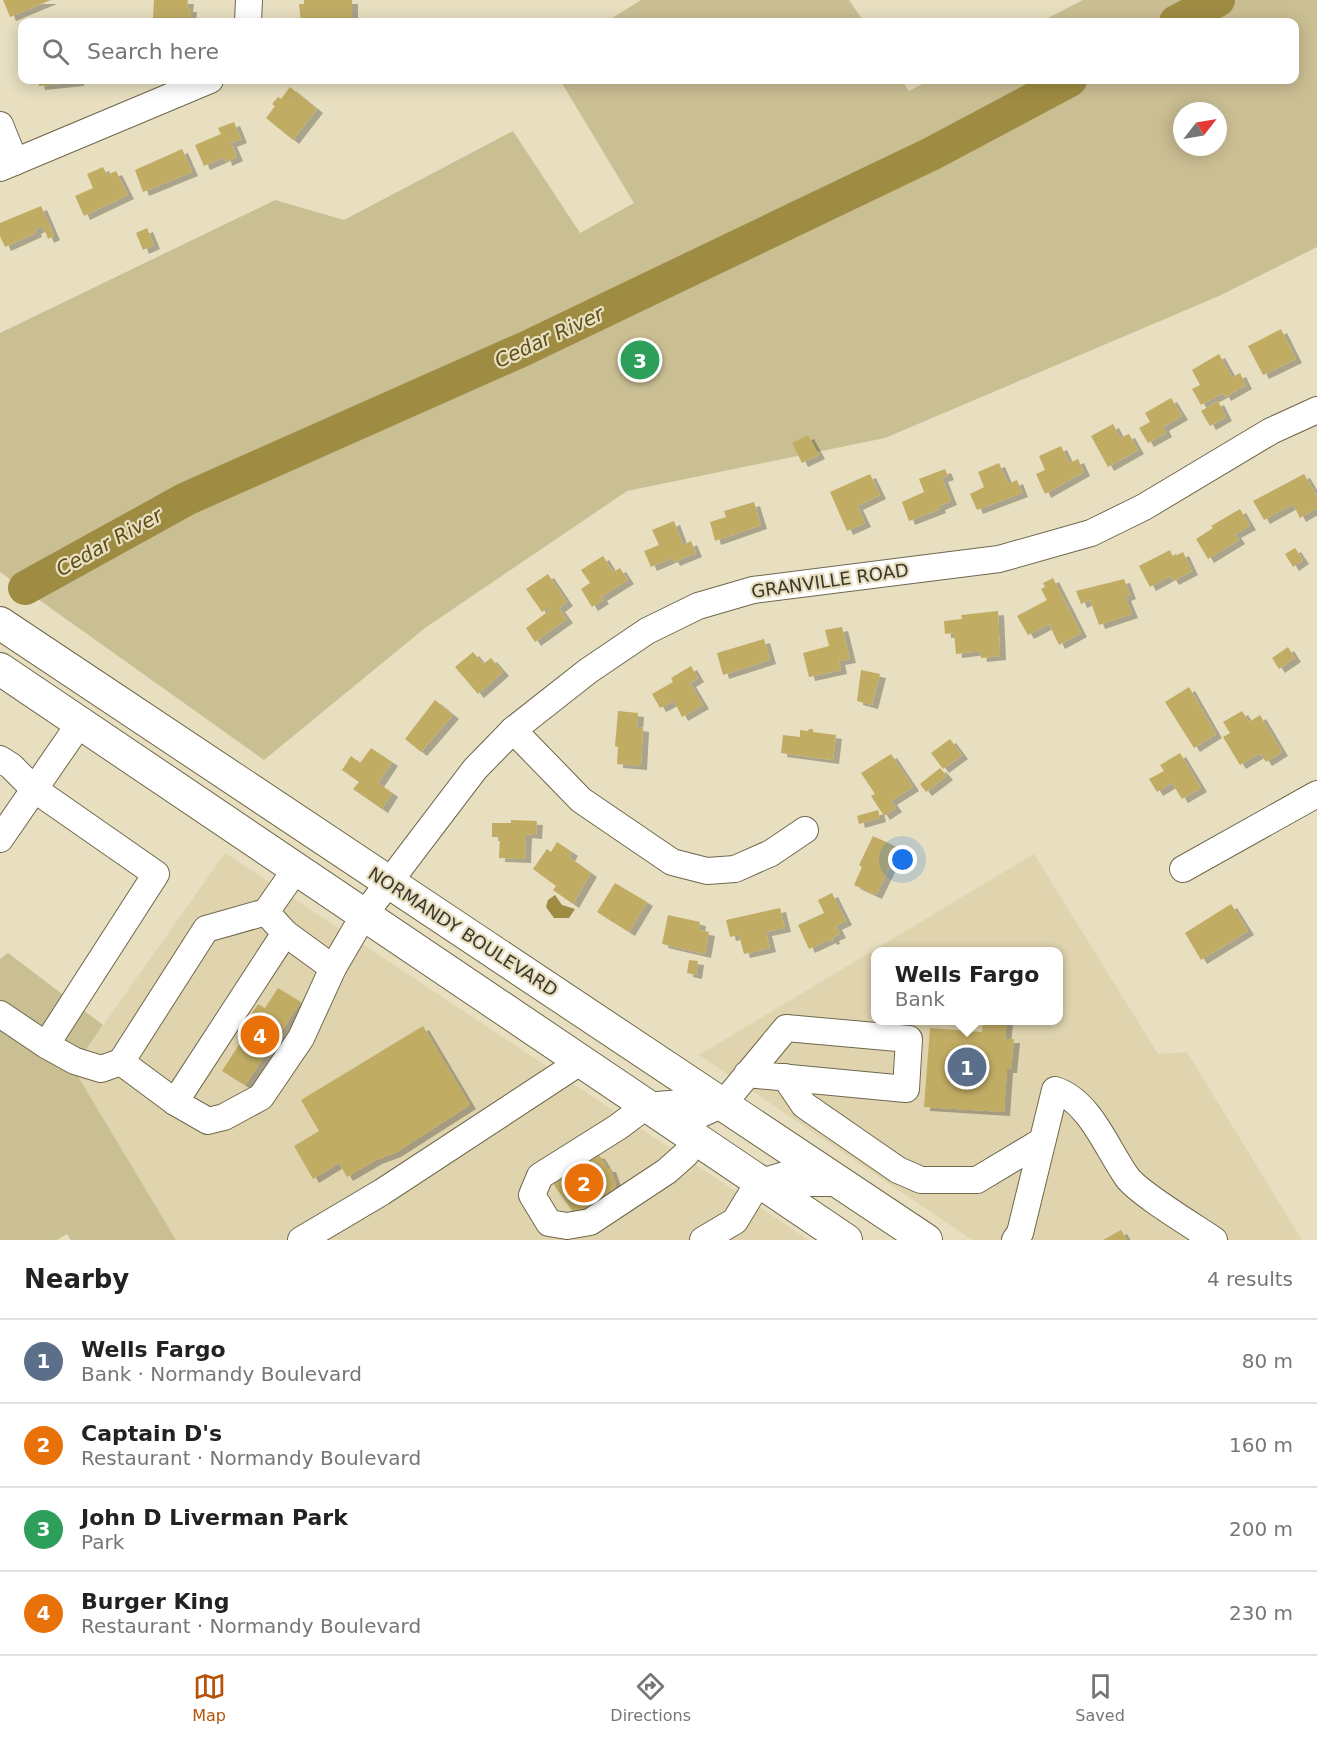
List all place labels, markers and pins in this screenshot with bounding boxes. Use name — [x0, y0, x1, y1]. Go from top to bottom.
pin: 3 — [620, 338, 660, 382]
pin: 4 — [240, 1012, 280, 1058]
pin: 1 — [948, 1044, 986, 1090]
pin: 2 — [564, 1160, 604, 1206]

